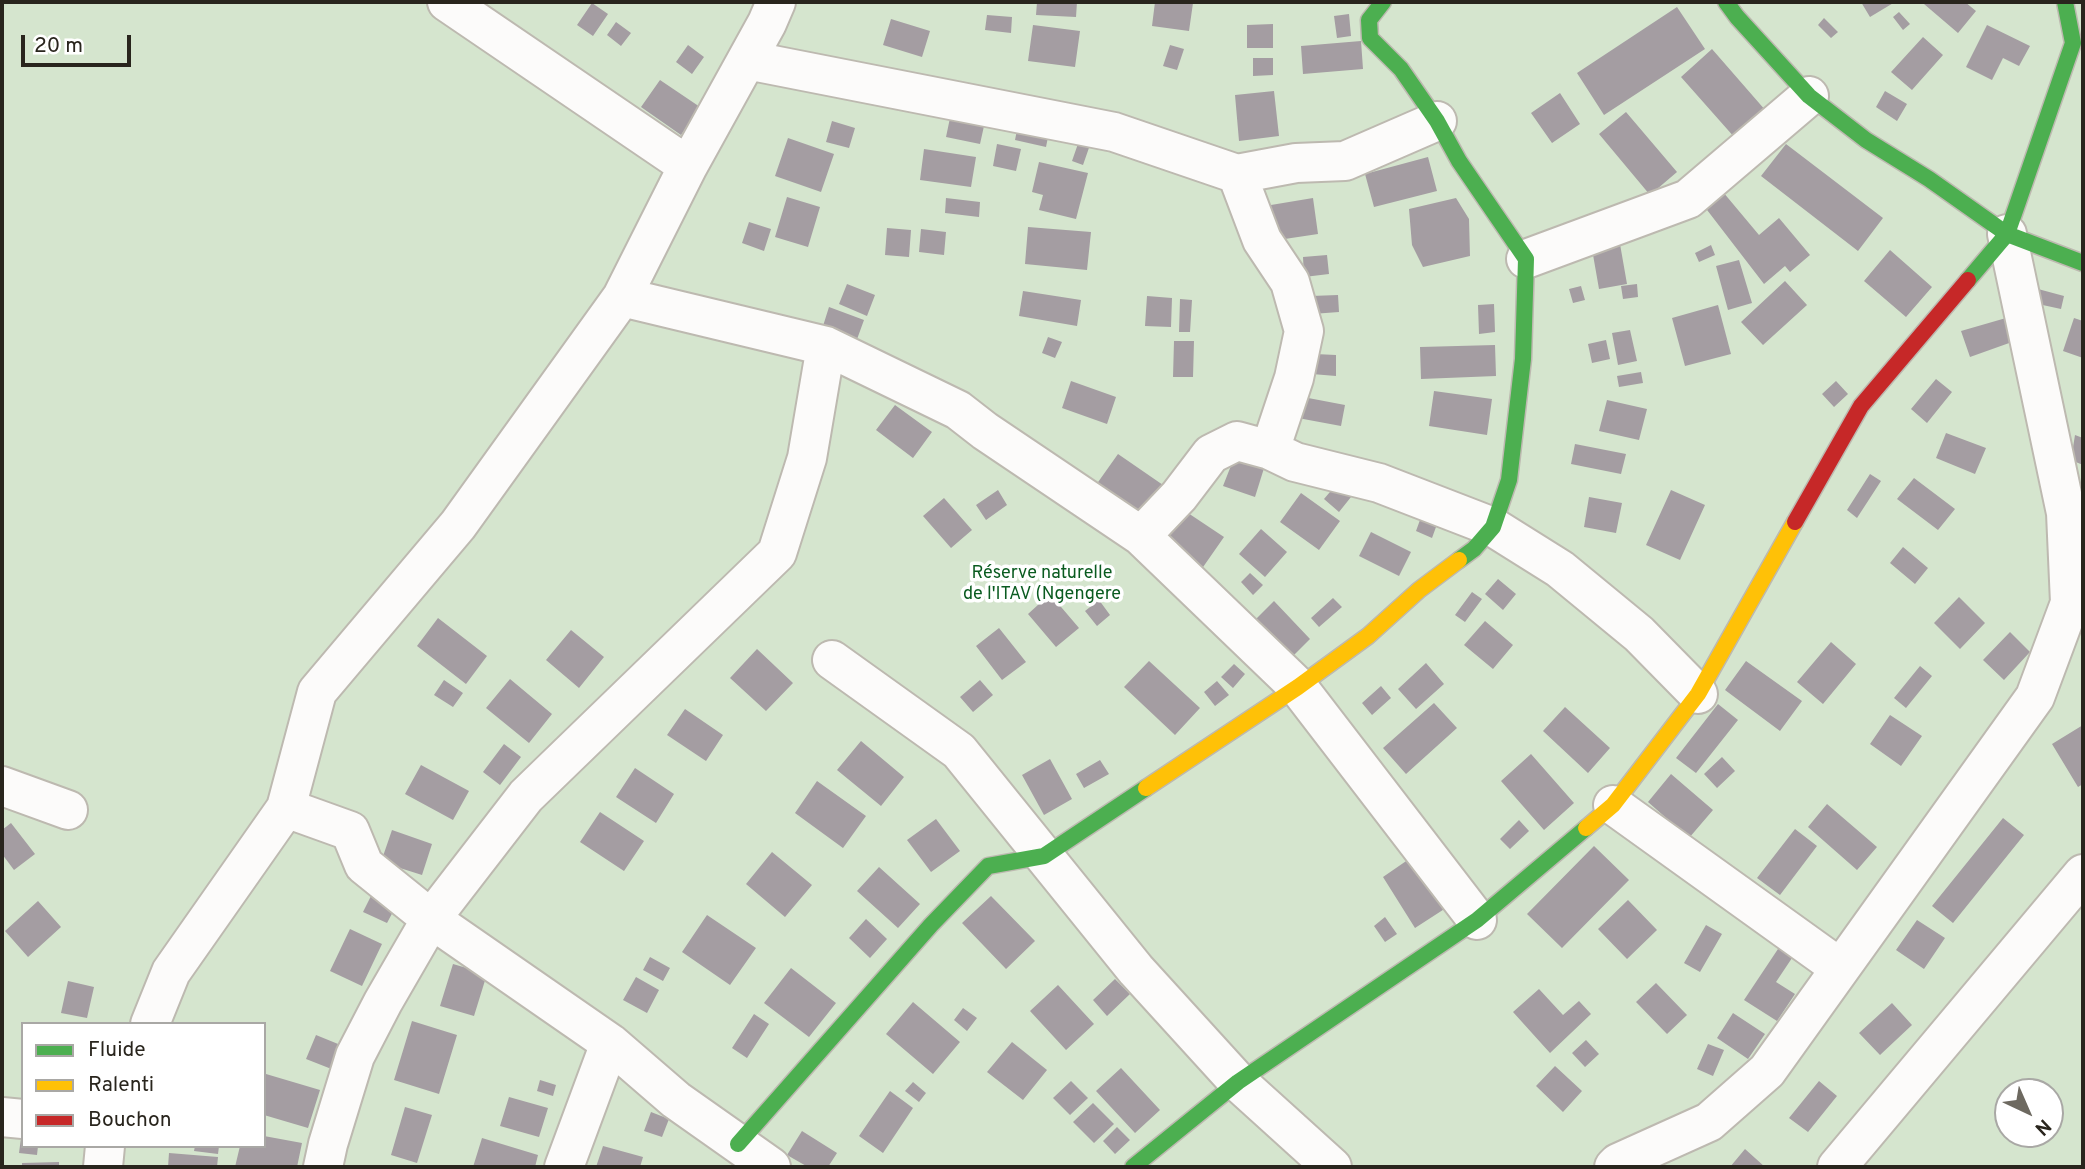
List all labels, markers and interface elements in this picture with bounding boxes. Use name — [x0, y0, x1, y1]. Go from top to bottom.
scale bar — [24, 21, 135, 65]
text: 20 m — [34, 33, 83, 60]
park label: Réserve naturelle de l'ITAV (Ngengere — [963, 563, 1121, 606]
legend — [21, 1022, 266, 1148]
text: Fluide — [88, 1037, 146, 1064]
text: Ralenti — [88, 1072, 154, 1099]
north arrow — [1994, 1078, 2064, 1148]
text: Bouchon — [88, 1107, 171, 1134]
text: N — [2029, 1113, 2055, 1140]

